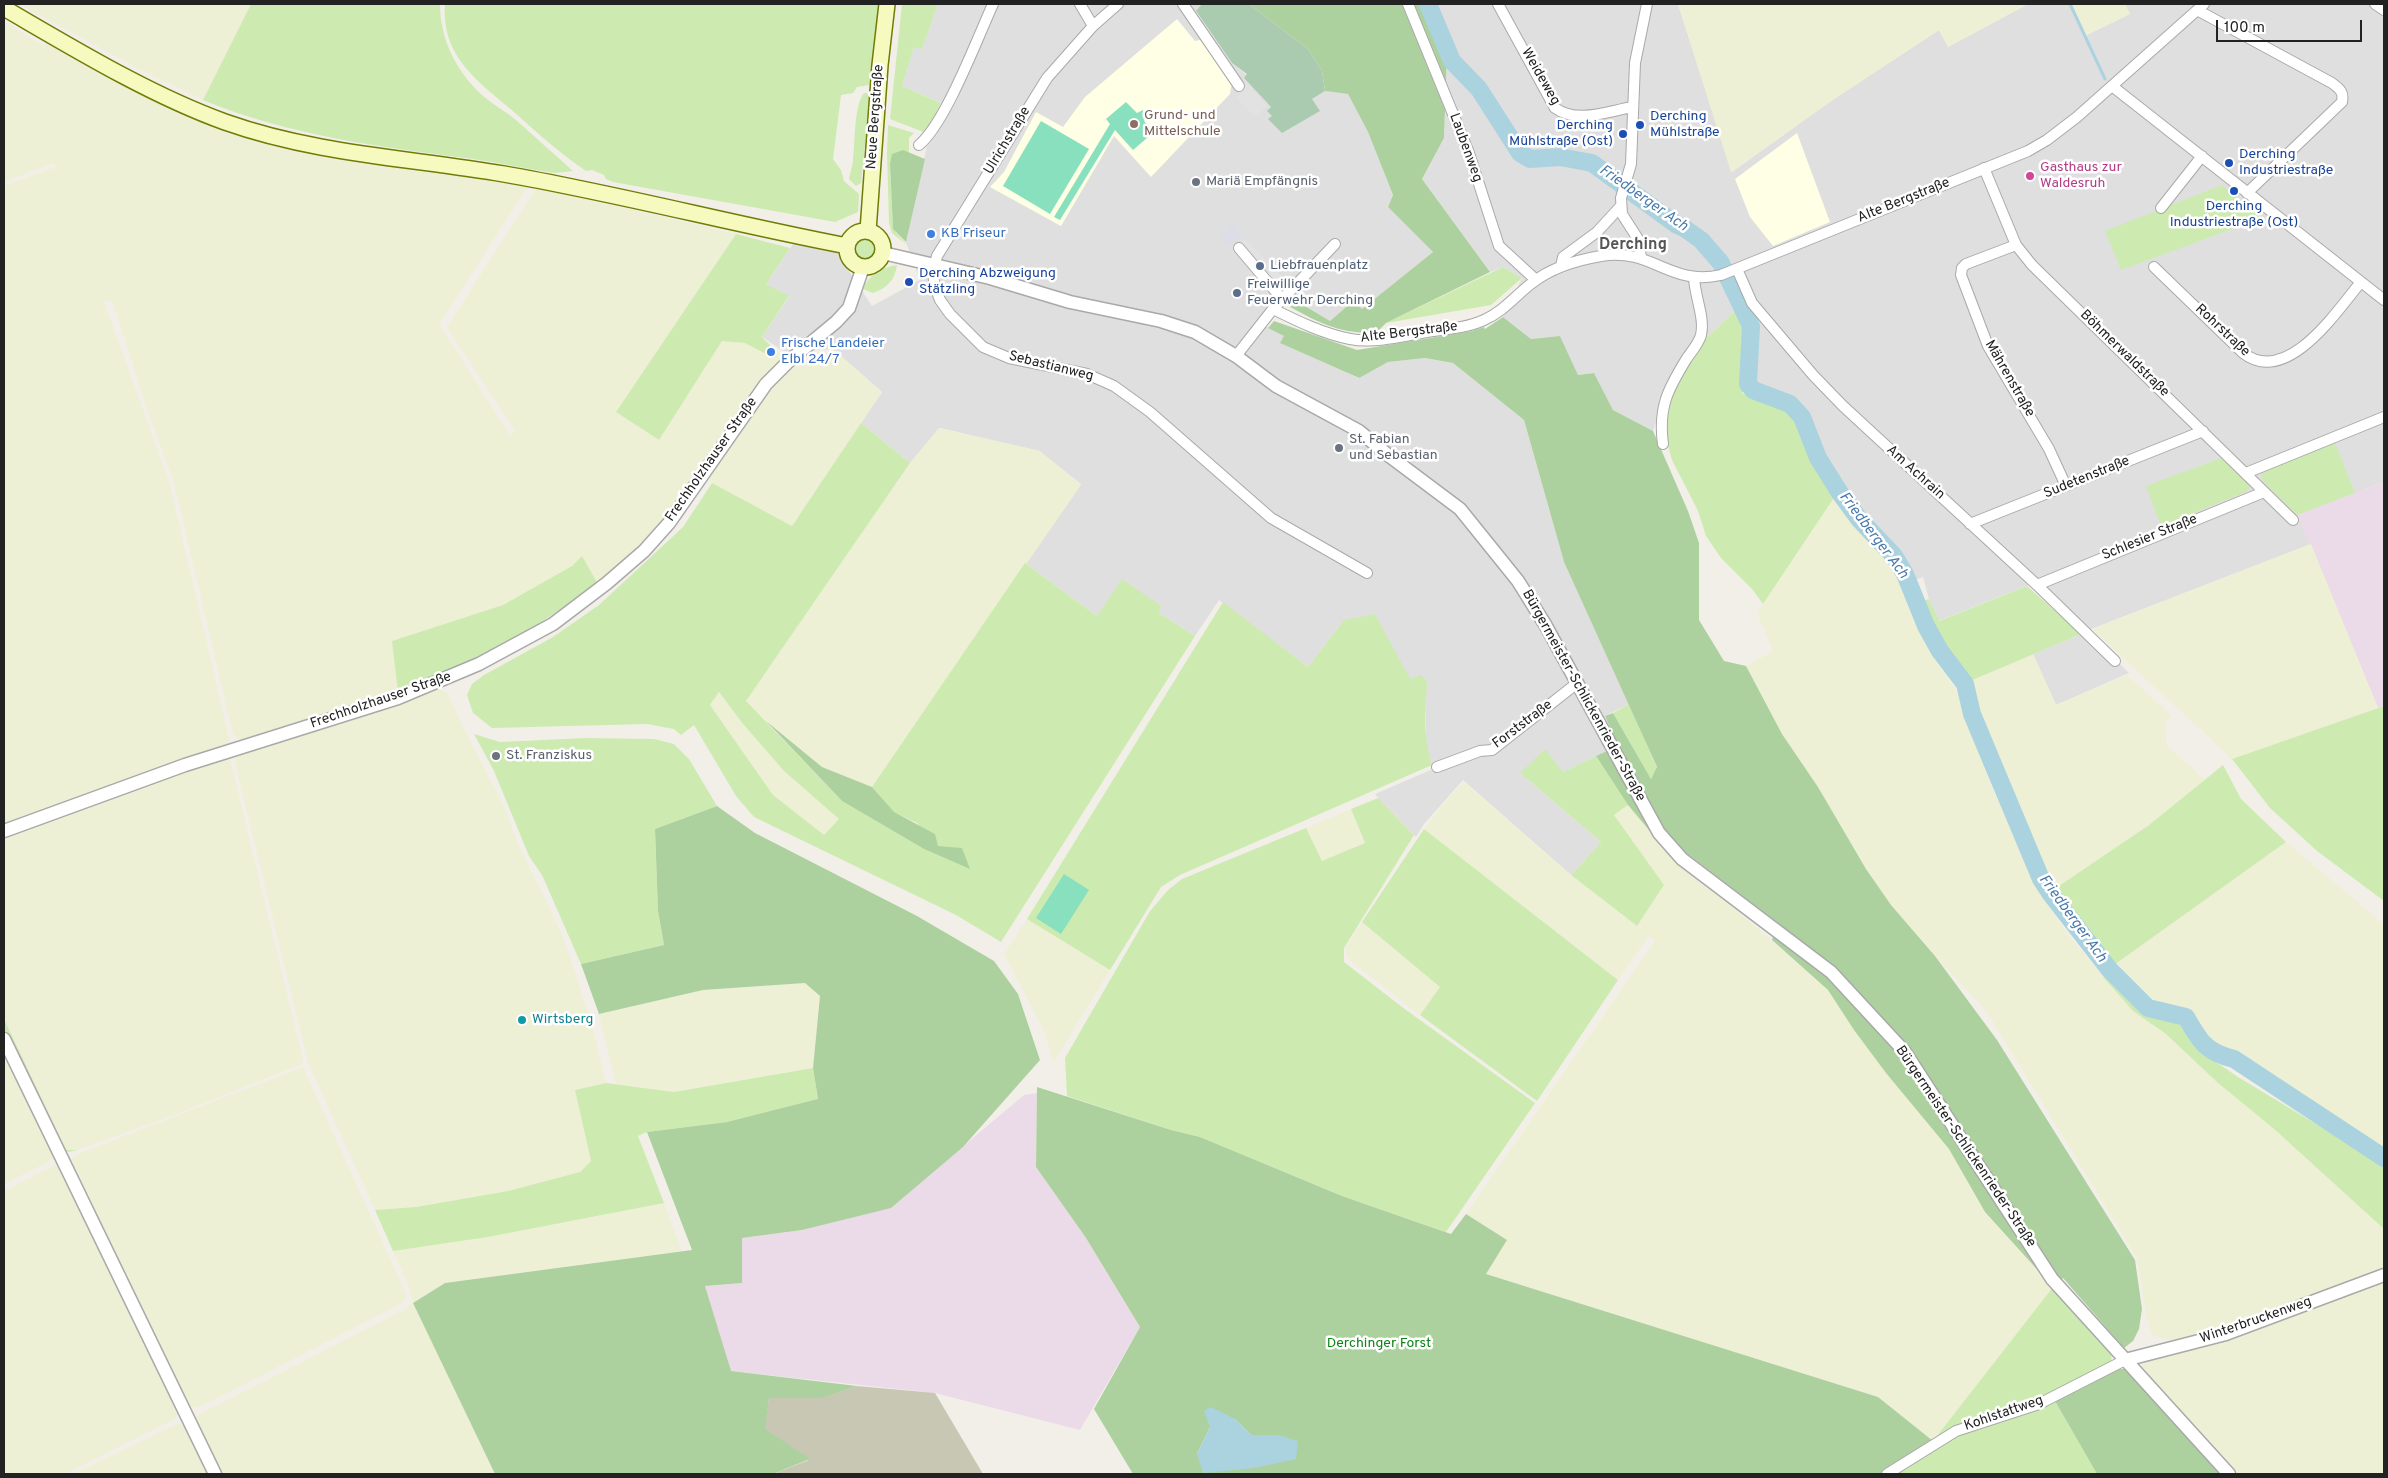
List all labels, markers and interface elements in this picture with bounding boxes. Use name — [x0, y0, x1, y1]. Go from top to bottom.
scale bar — [2218, 10, 2364, 42]
text: 100 m — [2224, 19, 2265, 38]
street label: Weideweg — [1517, 45, 1563, 109]
street label: Neue Bergstraße — [864, 64, 888, 170]
street label: Ulrichstraße — [981, 104, 1035, 178]
place label: Grund- und Mittelschule — [1144, 108, 1221, 140]
place label: Derching Mühlstraße — [1650, 109, 1720, 142]
street label: Laubenweg — [1445, 111, 1485, 185]
marker: Grund- und Mittelschule — [1128, 118, 1140, 130]
place label: Derching Mühlstraße (Ost) — [1509, 118, 1613, 150]
marker: Derching Mühlstraße — [1634, 119, 1646, 131]
marker: Derching Mühlstraße (Ost) — [1617, 128, 1629, 140]
place label: Derching Industriestraße — [2239, 147, 2333, 180]
marker: Derching Industriestraße — [2223, 157, 2235, 169]
place label: Gasthaus zur Waldesruh — [2040, 160, 2122, 192]
water label: Friedberger Ach — [1595, 162, 1691, 236]
marker: Gasthaus zur Waldesruh — [2024, 170, 2036, 182]
place label: Mariä Empfängnis — [1206, 174, 1318, 190]
street label: Alte Bergstraße — [1855, 175, 1953, 227]
marker: Mariä Empfängnis — [1190, 176, 1202, 188]
marker: Derching Industriestraße (Ost) — [2228, 185, 2240, 197]
place label: Derching Industriestraße (Ost) — [2170, 199, 2298, 232]
place label: KB Friseur — [941, 226, 1006, 242]
marker: KB Friseur — [925, 228, 937, 240]
district label: Derching — [1599, 236, 1667, 256]
place label: Liebfrauenplatz — [1270, 258, 1368, 274]
marker: Liebfrauenplatz — [1254, 260, 1266, 272]
place label: Derching Abzweigung Stätzling — [919, 266, 1056, 298]
marker: Derching Abzweigung Stätzling — [903, 276, 915, 288]
place label: Freiwillige Feuerwehr Derching — [1247, 277, 1373, 310]
marker: Freiwillige Feuerwehr Derching — [1231, 287, 1243, 299]
street label: Rohrstraße — [2191, 301, 2253, 361]
street label: Böhmerwaldstraße — [2076, 307, 2172, 401]
street label: Alte Bergstraße — [1359, 319, 1459, 347]
place label: Frische Landeier Elbl 24/7 — [781, 336, 885, 368]
street label: Mährenstraße — [1980, 338, 2038, 420]
marker: Frische Landeier Elbl 24/7 — [765, 346, 777, 358]
street label: Sebastianweg — [1007, 348, 1095, 386]
street label: Frechholzhauser Straße — [663, 395, 761, 525]
place label: St. Fabian und Sebastian — [1349, 432, 1438, 464]
marker: St. Fabian und Sebastian — [1333, 442, 1345, 454]
street label: Am Achrain — [1882, 442, 1948, 504]
street label: Sudetenstraße — [2042, 453, 2132, 503]
water label: Friedberger Ach — [1835, 489, 1911, 583]
street label: Schlesier Straße — [2100, 511, 2200, 565]
street label: Bürgermeister-Schlickenrieder-Straße — [1518, 587, 1648, 805]
street label: Frechholzhauser Straße — [308, 669, 454, 733]
street label: Forststraße — [1490, 697, 1556, 753]
place label: St. Franziskus — [506, 748, 592, 764]
marker: St. Franziskus — [490, 750, 502, 762]
water label: Friedberger Ach — [2034, 872, 2110, 966]
place label: Wirtsberg — [532, 1012, 593, 1028]
marker: Wirtsberg — [516, 1014, 528, 1026]
street label: Bürgermeister-Schlickenrieder-Straße — [1891, 1043, 2039, 1251]
street label: Winterbruckenweg — [2198, 1294, 2314, 1348]
park label: Derchinger Forst — [1327, 1336, 1431, 1352]
street label: Kohlstattweg — [1962, 1393, 2046, 1435]

